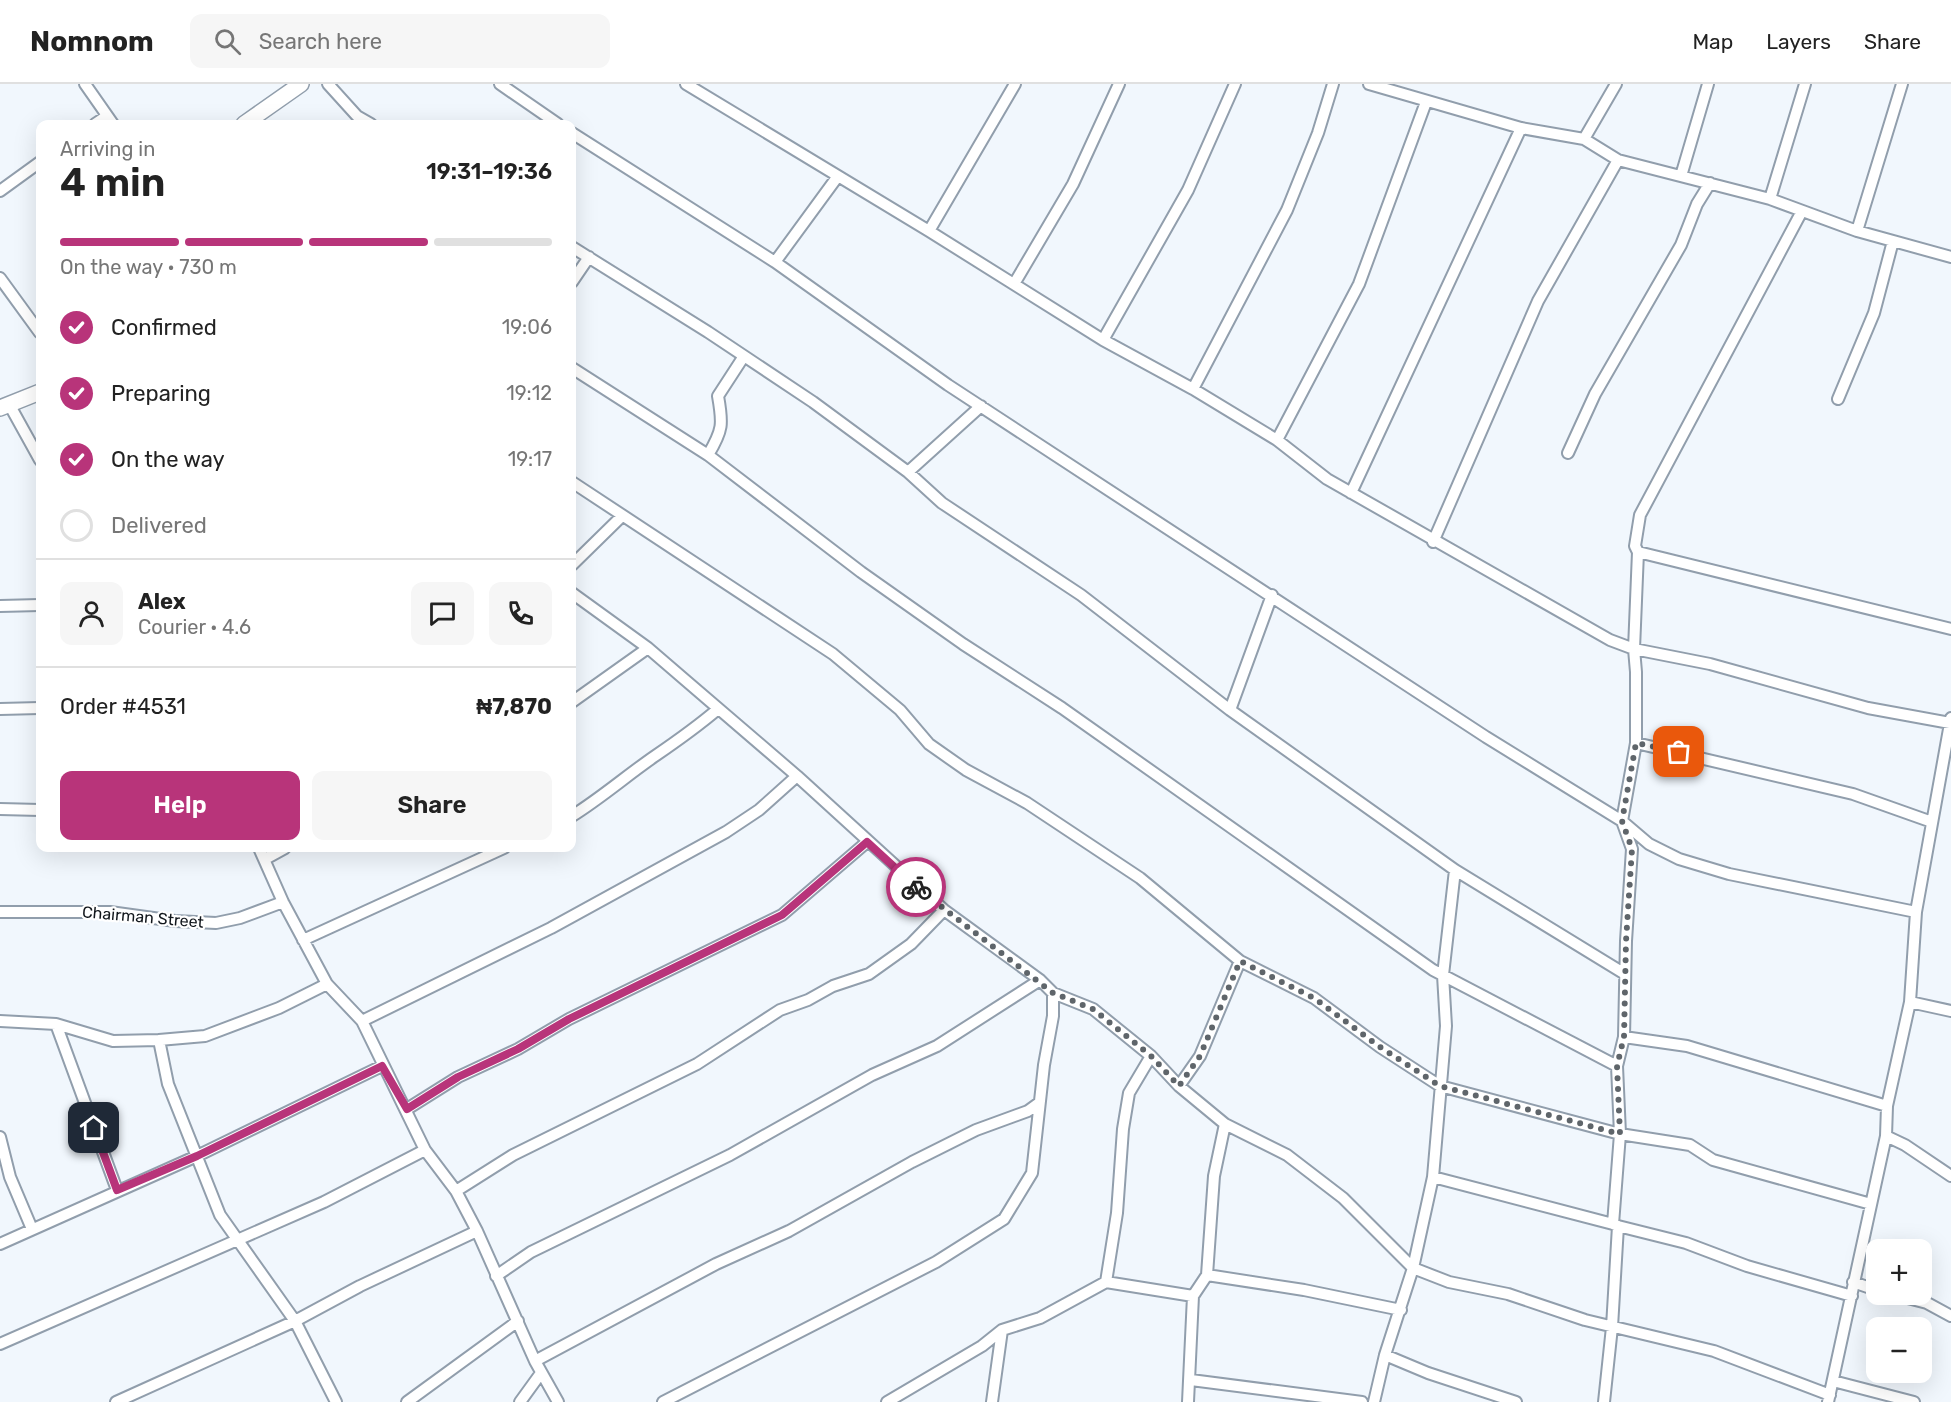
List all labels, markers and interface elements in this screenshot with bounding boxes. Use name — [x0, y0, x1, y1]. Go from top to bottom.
search box — [190, 14, 610, 68]
text: Nomnom — [30, 25, 154, 58]
icon: search — [211, 25, 244, 58]
text: Search here — [259, 28, 382, 55]
text: Map — [1692, 29, 1733, 54]
text: Layers — [1766, 29, 1831, 54]
text: Share — [1864, 29, 1921, 54]
text: Arriving in — [60, 137, 155, 161]
text: 19:31–19:36 — [426, 158, 552, 185]
text: 4 min — [60, 160, 165, 206]
text: On the way · 730 m — [60, 255, 237, 279]
icon: check — [60, 311, 93, 344]
text: Confirmed — [111, 314, 217, 341]
text: 19:06 — [502, 315, 552, 339]
icon: check — [60, 377, 93, 410]
text: Preparing — [111, 380, 211, 407]
text: 19:12 — [506, 381, 552, 405]
icon: check — [60, 443, 93, 476]
text: On the way — [111, 446, 225, 473]
text: 19:17 — [508, 447, 552, 471]
text: Delivered — [111, 512, 207, 539]
button: person — [60, 582, 123, 645]
button: chat — [411, 582, 474, 645]
button: phone — [489, 582, 552, 645]
text: Alex — [138, 588, 186, 615]
text: Courier · 4.6 — [138, 615, 251, 639]
text: Order #4531 — [60, 693, 186, 720]
text: ₦7,870 — [476, 693, 552, 720]
pin — [1653, 726, 1704, 777]
icon: bag — [1662, 735, 1695, 768]
button: Help — [60, 771, 300, 840]
button: Share — [312, 771, 552, 840]
courier — [886, 857, 946, 917]
icon: bike — [900, 871, 933, 904]
street label: Chairman Street — [81, 902, 205, 932]
pin — [68, 1102, 119, 1153]
icon: home — [77, 1111, 110, 1144]
map controls — [1866, 1239, 1932, 1383]
button: + — [1866, 1239, 1932, 1305]
button: − — [1866, 1317, 1932, 1383]

